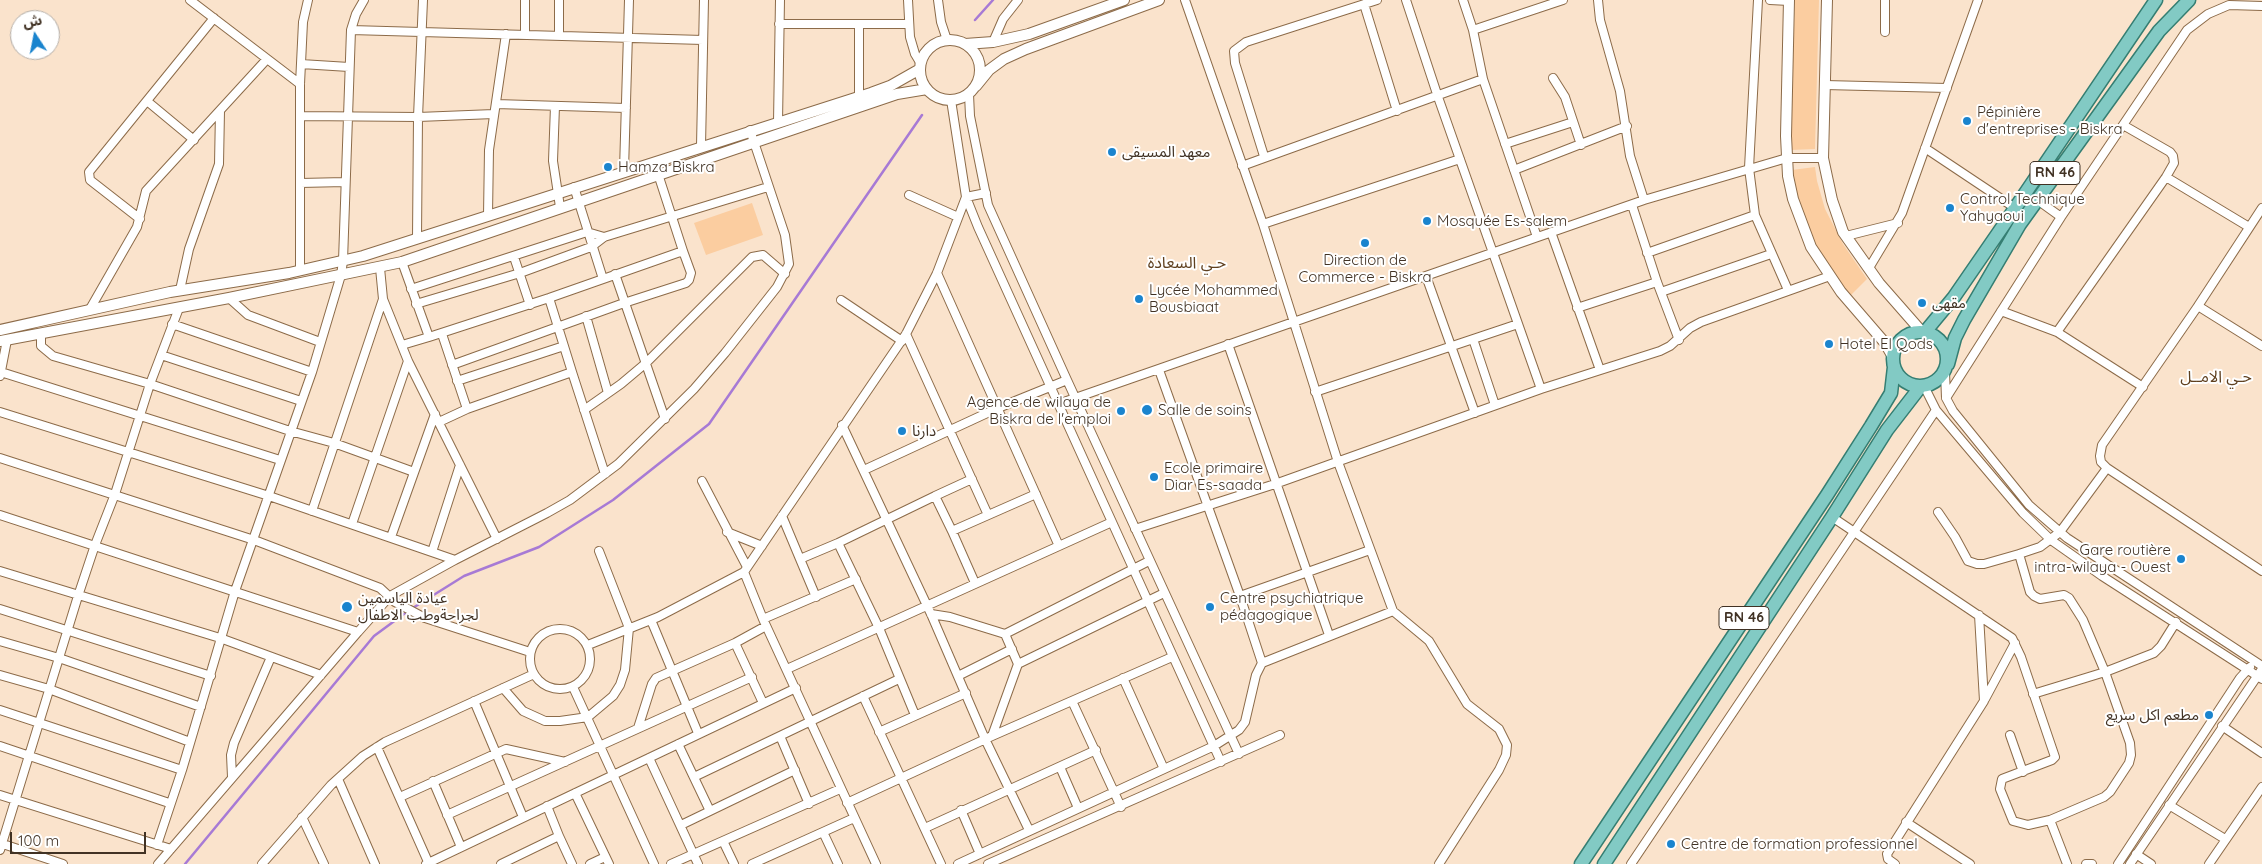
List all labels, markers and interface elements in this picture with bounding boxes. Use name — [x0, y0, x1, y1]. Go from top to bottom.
north arrow — [10, 10, 60, 60]
text: ش — [21, 11, 43, 32]
place label: Pépinière d'entreprises - Biskra — [1977, 103, 2123, 138]
marker: Pépinière d'entreprises - Biskra — [1961, 115, 1973, 127]
place label: معهد المسيقى — [1122, 143, 1210, 161]
marker: معهد المسيقى — [1106, 146, 1118, 158]
place label: Hamza Biskra — [618, 158, 715, 176]
marker: Hamza Biskra — [602, 161, 614, 173]
road number: RN 46 — [2030, 162, 2080, 184]
place label: Control Technique Yahyaoui — [1960, 190, 2085, 225]
marker: Control Technique Yahyaoui — [1944, 202, 1956, 214]
place label: Mosquée Es-salem — [1437, 212, 1567, 230]
marker: Mosquée Es-salem — [1421, 215, 1433, 227]
marker: Direction de Commerce - Biskra — [1359, 237, 1371, 249]
place label: Direction de Commerce - Biskra — [1298, 251, 1432, 286]
district label: حـي السعادة — [1148, 253, 1226, 273]
place label: Lycée Mohammed Bousbiaat — [1149, 281, 1278, 316]
marker: Lycée Mohammed Bousbiaat — [1133, 293, 1145, 305]
place label: مقهى — [1932, 294, 1966, 312]
marker: مقهى — [1916, 297, 1928, 309]
place label: Hotel El Qods — [1839, 335, 1933, 353]
marker: Hotel El Qods — [1823, 338, 1835, 350]
district label: حـي الامــل — [2180, 367, 2252, 387]
place label: Agence de wilaya de Biskra de l'emploi — [967, 393, 1111, 428]
place label: Salle de soins — [1158, 401, 1252, 419]
marker: Salle de soins — [1140, 403, 1154, 417]
marker: Agence de wilaya de Biskra de l'emploi — [1115, 405, 1127, 417]
place label: دارنا — [912, 422, 936, 440]
marker: دارنا — [896, 425, 908, 437]
place label: Ecole primaire Diar Es-saada — [1164, 459, 1263, 494]
marker: Ecole primaire Diar Es-saada — [1148, 471, 1160, 483]
place label: Gare routière intra-wilaya - Ouest — [2034, 541, 2171, 576]
marker: Gare routière intra-wilaya - Ouest — [2175, 553, 2187, 565]
place label: عيادة الياسمين لجراحةوطب الاطفال — [358, 589, 479, 624]
place label: Centre psychiatrique pédagogique — [1220, 589, 1363, 624]
marker: عيادة الياسمين لجراحةوطب الاطفال — [340, 600, 354, 614]
marker: Centre psychiatrique pédagogique — [1204, 601, 1216, 613]
road number: RN 46 — [1719, 606, 1769, 630]
place label: مطعم اكل سريع — [2106, 706, 2199, 724]
marker: مطعم اكل سريع — [2203, 709, 2215, 721]
scale bar — [12, 822, 149, 854]
text: 100 m — [18, 831, 59, 850]
place label: Centre de formation professionnel — [1681, 835, 1918, 853]
marker: Centre de formation professionnel — [1665, 838, 1677, 850]

